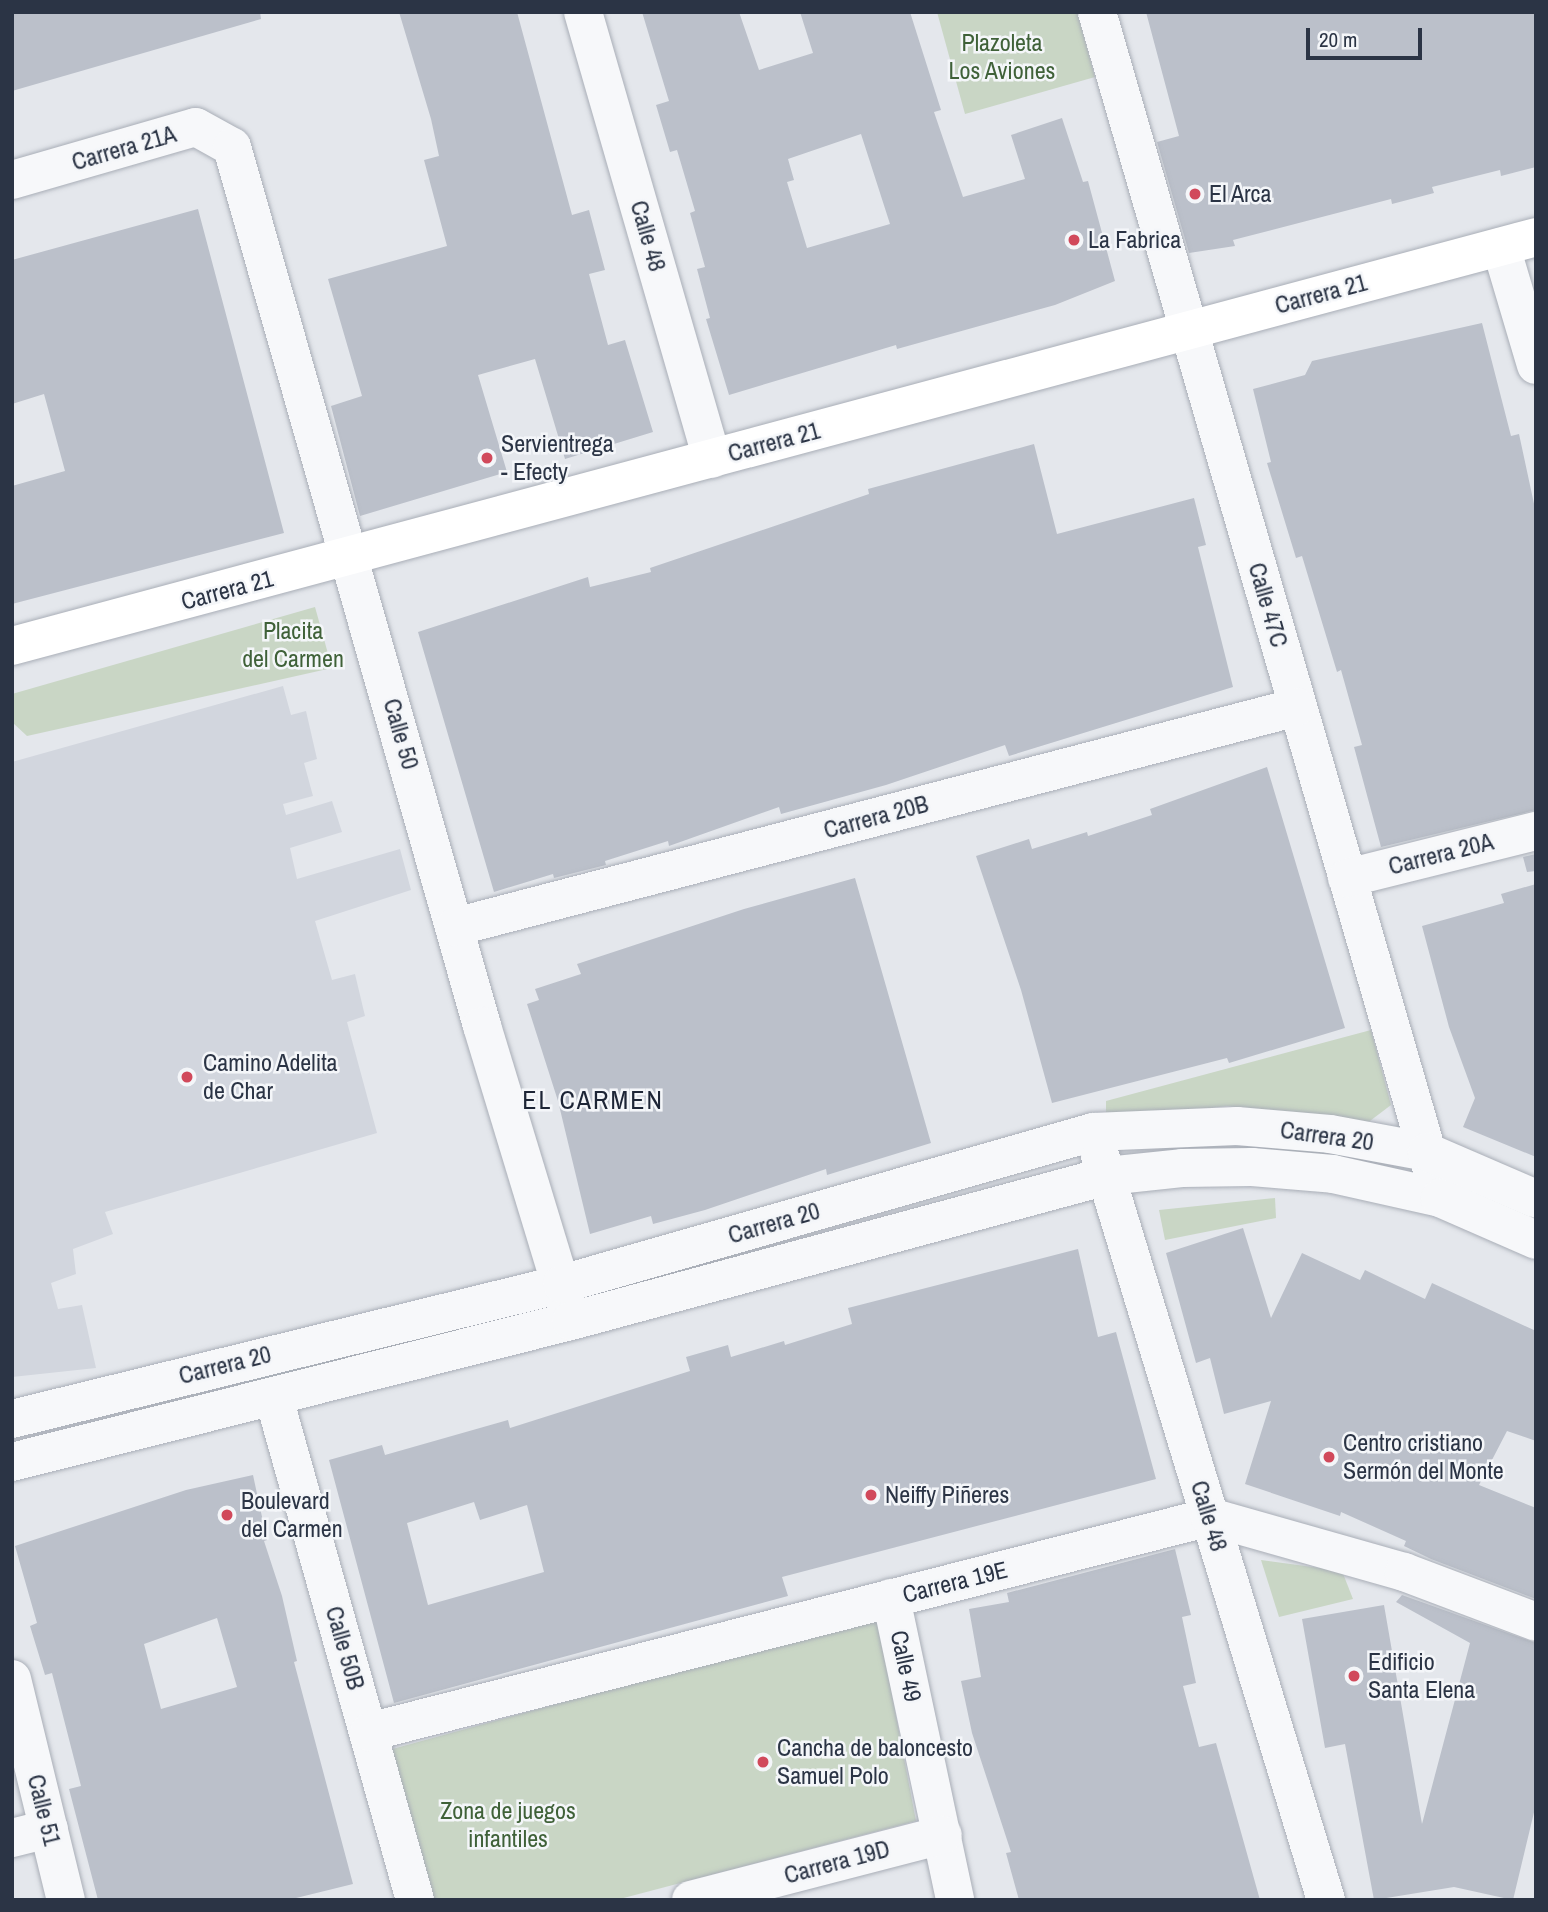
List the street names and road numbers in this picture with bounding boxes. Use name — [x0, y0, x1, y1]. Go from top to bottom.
street label: Carrera 21A — [69, 119, 179, 177]
street label: Calle 48 — [624, 197, 672, 275]
street label: Carrera 21 — [1272, 268, 1370, 320]
street label: Carrera 21 — [725, 416, 823, 468]
street label: Calle 47C — [1242, 560, 1294, 650]
street label: Carrera 21 — [178, 564, 276, 616]
street label: Calle 50 — [377, 695, 425, 773]
street label: Carrera 20B — [821, 789, 931, 845]
street label: Carrera 20A — [1386, 827, 1496, 881]
street label: Carrera 20 — [1278, 1115, 1376, 1157]
street label: Carrera 20 — [725, 1196, 823, 1250]
street label: Carrera 20 — [176, 1340, 274, 1390]
street label: Calle 48 — [1185, 1477, 1233, 1555]
street label: Carrera 19E — [900, 1555, 1010, 1609]
street label: Calle 50B — [319, 1603, 371, 1693]
street label: Calle 49 — [884, 1628, 928, 1704]
street label: Calle 51 — [21, 1771, 67, 1849]
street label: Carrera 19D — [781, 1834, 893, 1890]

